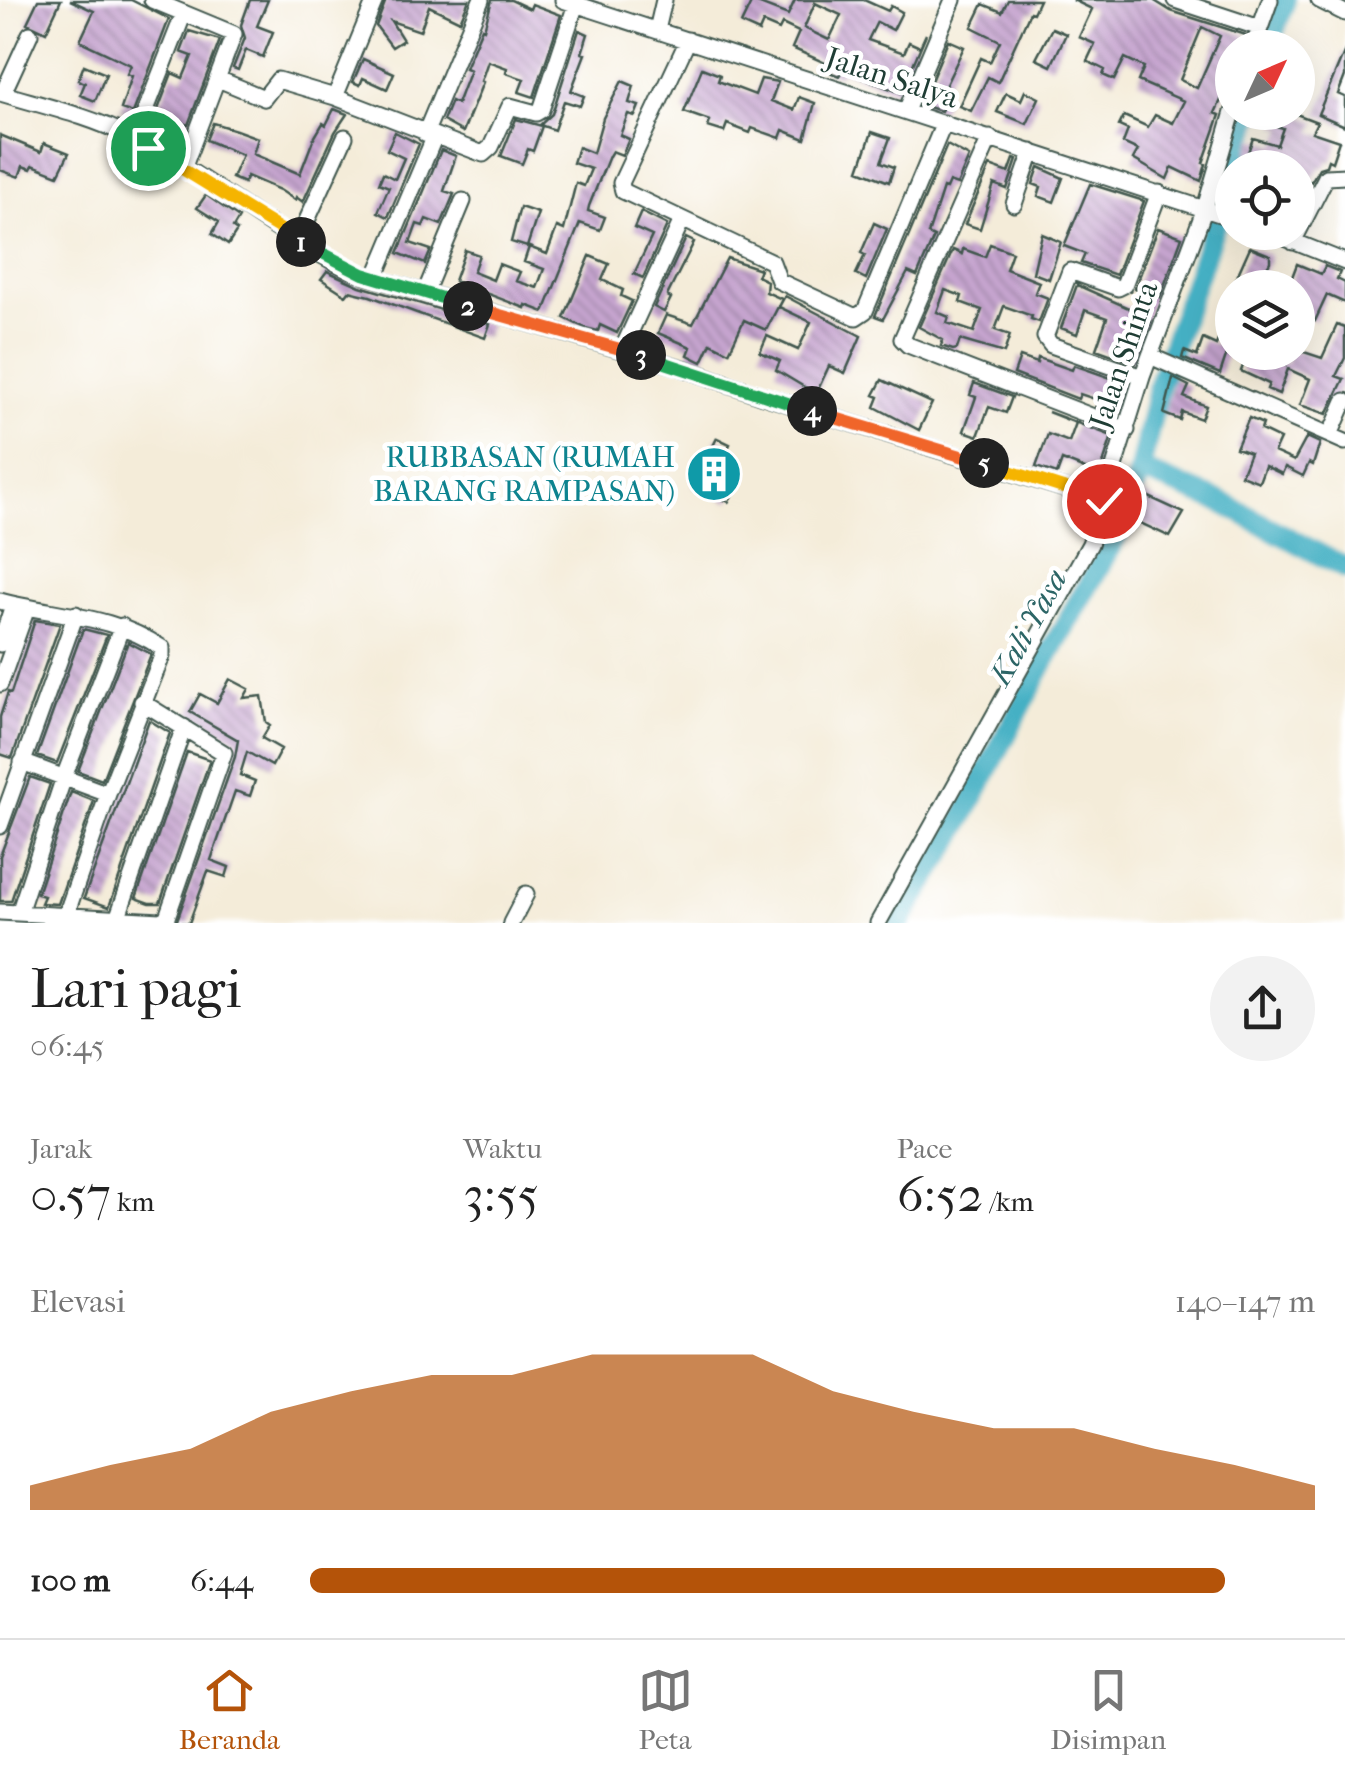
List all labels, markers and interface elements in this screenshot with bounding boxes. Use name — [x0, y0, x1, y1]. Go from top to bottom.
north arrow — [1215, 30, 1315, 130]
map controls — [1215, 30, 1315, 370]
street label: Jalan Salya — [819, 40, 964, 116]
pin — [106, 106, 191, 191]
icon: arrive — [121, 121, 176, 176]
button: locate — [1215, 150, 1315, 250]
pin: 1 — [276, 217, 326, 267]
text: 1 — [296, 225, 306, 258]
button: layers — [1215, 270, 1315, 370]
street label: Jalan Shinta — [1082, 276, 1166, 435]
pin: 2 — [443, 281, 493, 331]
text: 2 — [461, 289, 475, 322]
pin: 3 — [616, 330, 666, 380]
text: 3 — [635, 338, 647, 371]
pin: 4 — [787, 386, 837, 436]
text: 4 — [804, 394, 820, 427]
pin: 5 — [959, 438, 1009, 488]
place label: RUBBASAN (RUMAH BARANG RAMPASAN) — [373, 440, 675, 509]
building icon: RUBBASAN (RUMAH BARANG RAMPASAN) — [684, 444, 744, 504]
text: 5 — [978, 446, 990, 479]
pin — [1062, 459, 1147, 544]
icon: check — [1077, 474, 1132, 529]
water label: Kali Yasa — [980, 563, 1075, 693]
button: share — [1210, 956, 1315, 1061]
text: Lari pagi — [30, 957, 241, 1021]
text: 06:45 — [30, 1027, 105, 1064]
text: Jarak — [30, 1132, 92, 1165]
text: Waktu — [463, 1132, 542, 1165]
text: Pace — [897, 1132, 952, 1165]
text: 0.57 — [30, 1165, 111, 1224]
text: 3:55 — [463, 1165, 539, 1224]
text: 6:52 — [897, 1165, 983, 1224]
text: km — [111, 1185, 155, 1218]
text: /km — [983, 1185, 1034, 1218]
text: Elevasi — [30, 1283, 125, 1320]
text: 140–147 m — [1175, 1283, 1315, 1320]
text: 100 m — [30, 1562, 110, 1599]
text: 6:44 — [190, 1562, 253, 1599]
tab: Beranda — [179, 1663, 280, 1756]
tab: Peta — [638, 1663, 693, 1756]
tab: Disimpan — [1050, 1663, 1166, 1756]

